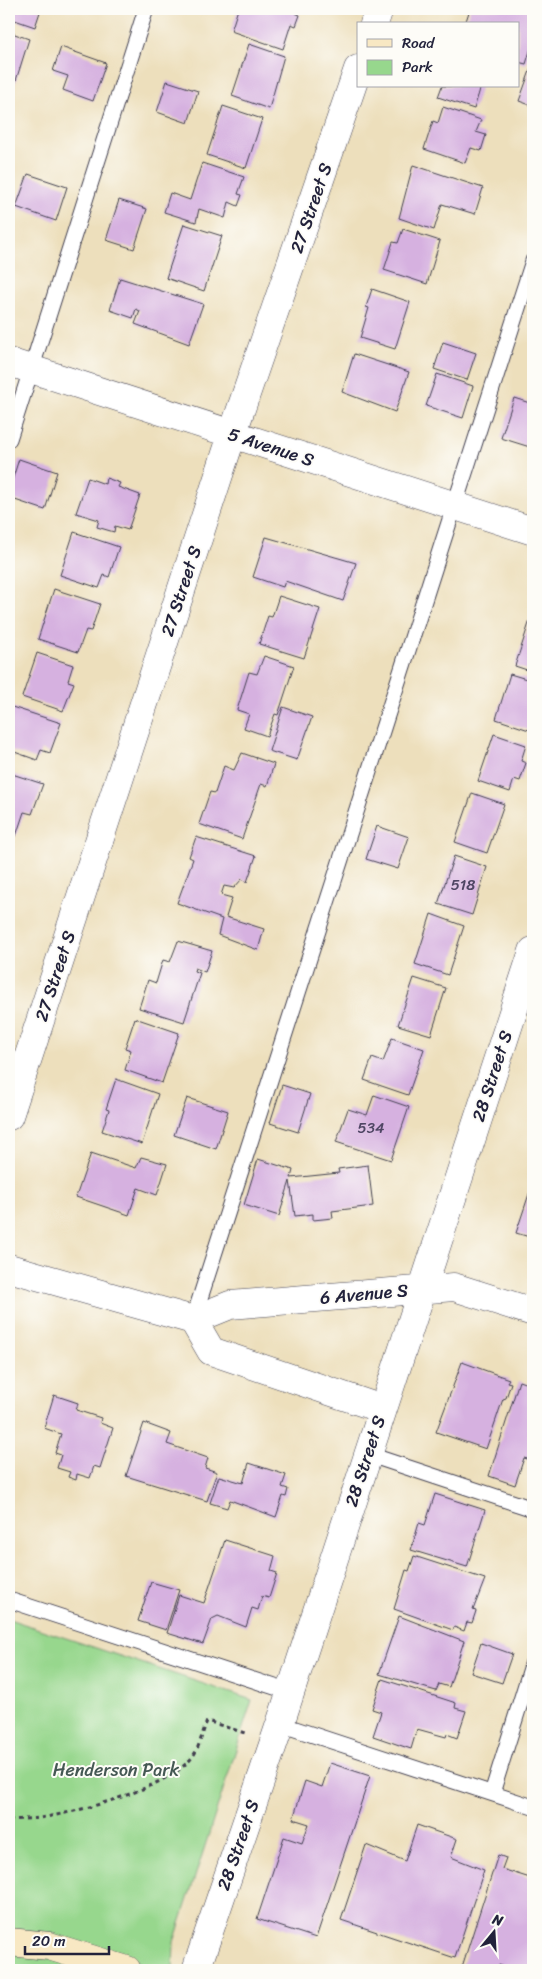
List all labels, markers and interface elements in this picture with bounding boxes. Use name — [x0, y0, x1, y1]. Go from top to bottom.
legend — [357, 22, 520, 88]
text: Road — [402, 30, 435, 56]
text: Park — [402, 54, 433, 80]
street label: 27 Street S — [281, 159, 341, 257]
street label: 5 Avenue S — [224, 418, 318, 476]
street label: 27 Street S — [151, 542, 211, 640]
house number: 518 — [451, 872, 475, 898]
street label: 27 Street S — [25, 927, 85, 1025]
street label: 28 Street S — [462, 1026, 522, 1126]
house number: 534 — [358, 1115, 384, 1141]
street label: 6 Avenue S — [319, 1274, 409, 1314]
street label: 28 Street S — [335, 1411, 395, 1511]
park label: Henderson Park — [53, 1754, 180, 1786]
street label: 28 Street S — [208, 1795, 268, 1895]
north arrow — [470, 1906, 520, 1956]
text: N — [488, 1906, 507, 1934]
scale bar — [25, 1924, 109, 1956]
text: 20 m — [32, 1928, 66, 1954]

